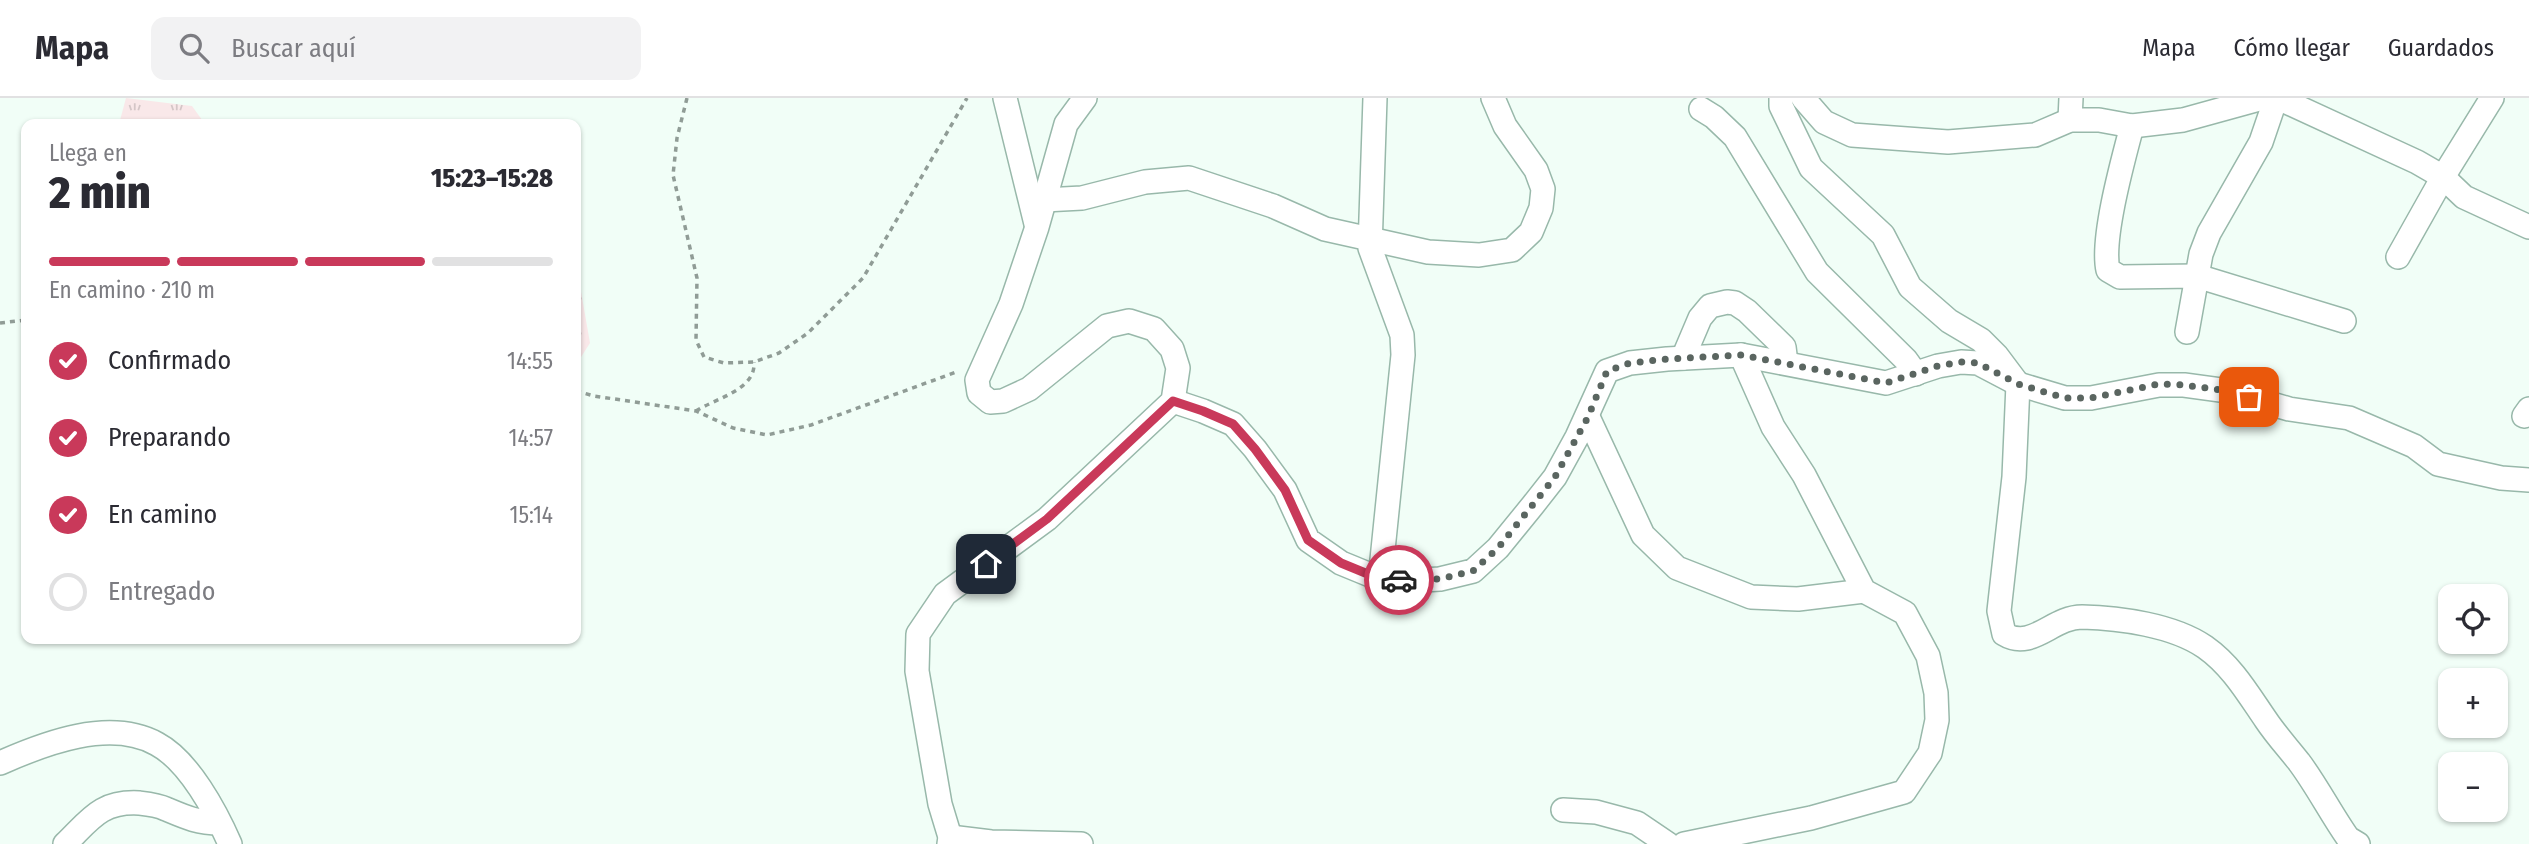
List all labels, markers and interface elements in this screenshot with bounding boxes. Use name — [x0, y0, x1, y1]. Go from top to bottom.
search box — [151, 17, 641, 80]
text: Mapa — [35, 28, 109, 68]
icon: search — [175, 29, 213, 67]
text: Buscar aquí — [231, 33, 356, 64]
text: Mapa — [2142, 34, 2195, 62]
text: Cómo llegar — [2233, 34, 2350, 62]
text: Guardados — [2388, 34, 2494, 62]
text: Llega en — [49, 139, 127, 167]
text: 15:23–15:28 — [431, 163, 553, 194]
text: 2 min — [49, 165, 151, 220]
text: En camino · 210 m — [49, 276, 215, 304]
icon: check — [49, 342, 87, 380]
text: Confirmado — [108, 345, 231, 376]
text: 14:55 — [507, 347, 553, 375]
pin — [2219, 367, 2279, 427]
icon: bag — [2230, 378, 2268, 416]
icon: check — [49, 419, 87, 457]
text: Preparando — [108, 422, 231, 453]
text: 14:57 — [509, 424, 553, 452]
icon: check — [49, 496, 87, 534]
text: En camino — [108, 499, 217, 530]
text: 15:14 — [509, 501, 553, 529]
pin — [956, 534, 1016, 594]
icon: home — [967, 545, 1005, 583]
courier — [1364, 545, 1434, 615]
icon: car — [1380, 561, 1418, 599]
text: Entregado — [108, 576, 215, 607]
map controls — [2438, 584, 2508, 822]
button: locate — [2438, 584, 2508, 654]
button: + — [2438, 668, 2508, 738]
button: − — [2438, 752, 2508, 822]

